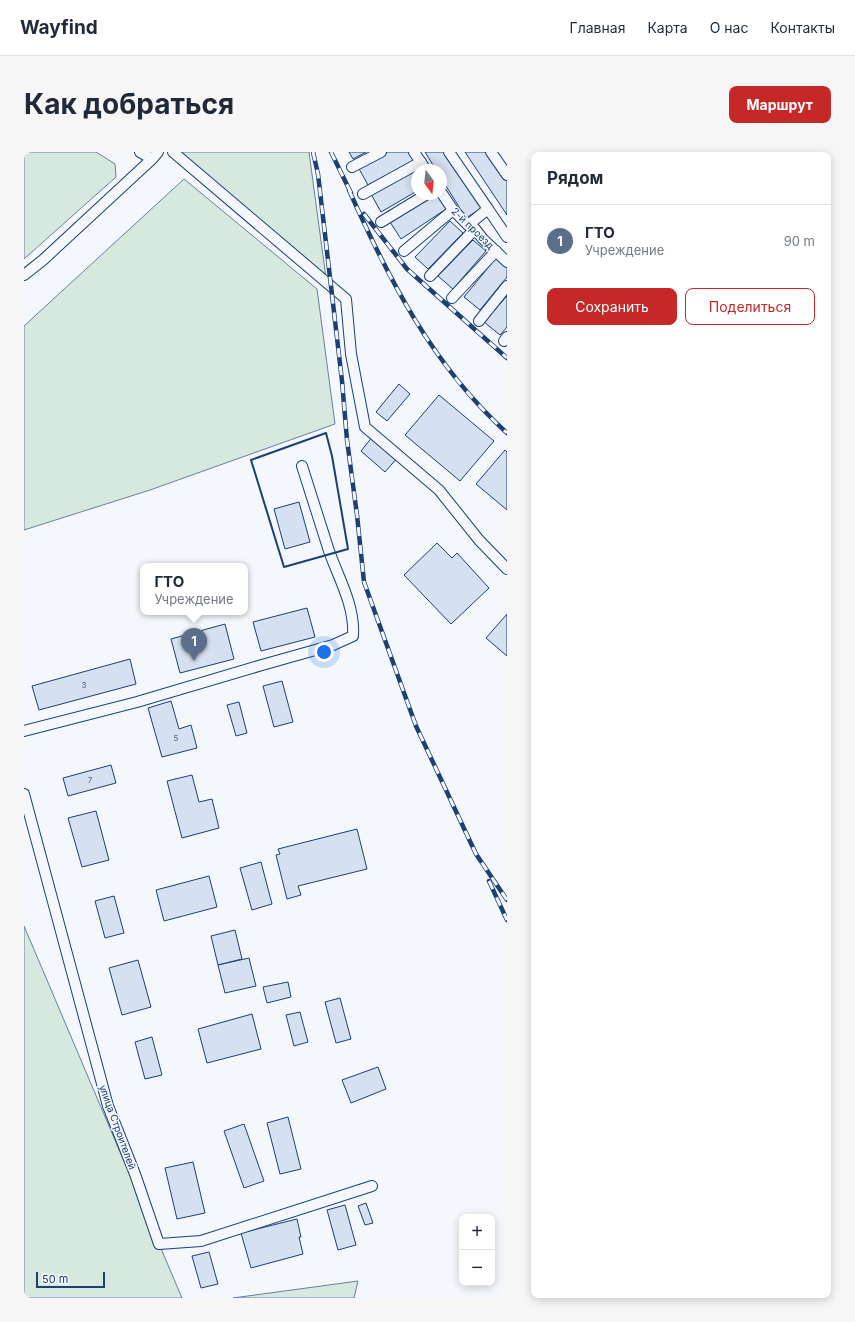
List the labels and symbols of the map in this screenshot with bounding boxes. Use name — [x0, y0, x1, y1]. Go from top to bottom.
north arrow — [411, 164, 447, 200]
street label: 2-й проезд — [449, 205, 497, 251]
pin: 1 — [181, 628, 207, 661]
your location — [314, 642, 334, 662]
house number: 3 — [82, 680, 87, 690]
house number: 5 — [174, 733, 179, 743]
house number: 7 — [88, 775, 93, 785]
street label: улица Строителей — [97, 1083, 139, 1171]
scale bar — [36, 1270, 105, 1289]

